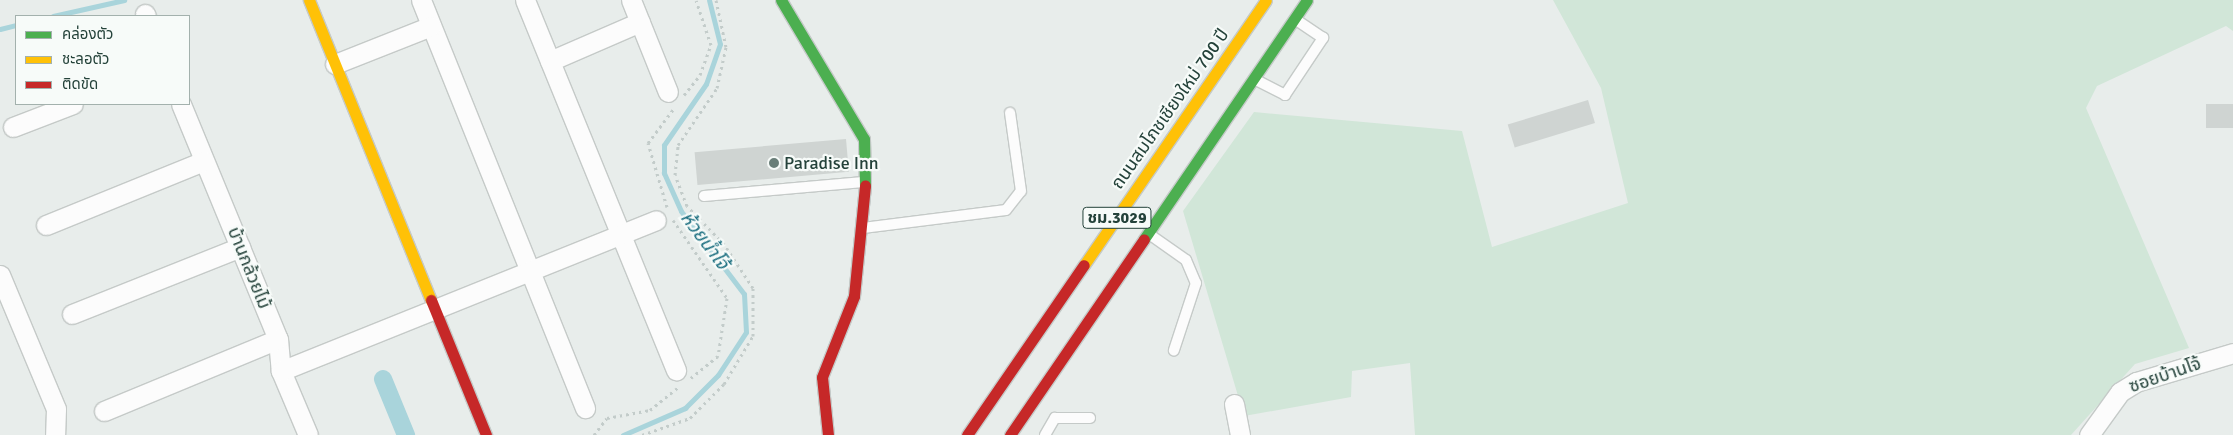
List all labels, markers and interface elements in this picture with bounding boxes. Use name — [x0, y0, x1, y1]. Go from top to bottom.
legend — [15, 15, 190, 105]
text: คล่องตัว — [62, 25, 113, 43]
street label: ถนนสมโภชเชียงใหม่ 700 ปี — [1106, 25, 1234, 193]
text: ชะลอตัว — [62, 50, 109, 68]
text: ติดขัด — [62, 75, 98, 93]
place label: Paradise Inn — [784, 152, 879, 174]
marker: Paradise Inn — [768, 157, 780, 169]
road number: ชม.3029 — [1082, 204, 1152, 232]
water label: ห้วยน้ำโจ้ — [675, 208, 733, 274]
street label: บ้านกล้วยไม้ — [223, 224, 275, 312]
street label: ซอยบ้านโจ้ — [2126, 353, 2204, 397]

